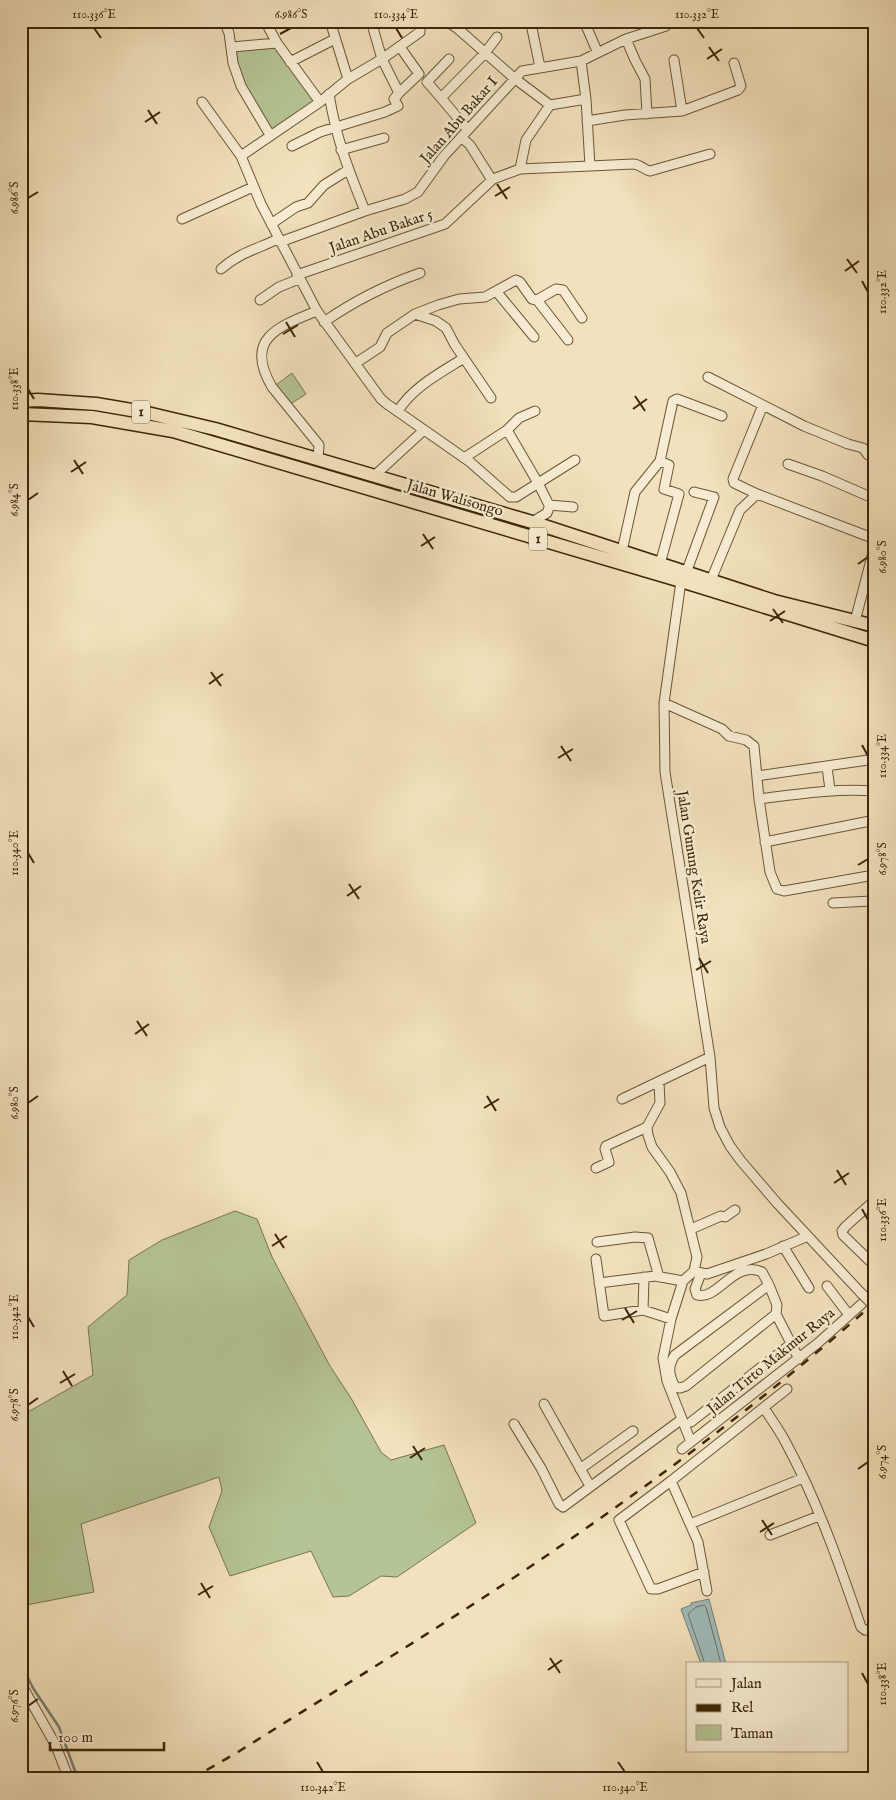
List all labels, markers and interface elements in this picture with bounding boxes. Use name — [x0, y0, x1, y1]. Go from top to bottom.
text: 110.336°E — [72, 7, 116, 22]
text: 6.986°S — [275, 7, 307, 22]
text: 110.334°E — [374, 7, 418, 22]
text: 110.332°E — [675, 7, 719, 22]
street label: Jalan Abu Bakar I — [415, 72, 502, 169]
text: 6.986°S — [7, 182, 22, 214]
street label: Jalan Abu Bakar 5 — [325, 204, 436, 258]
text: 110.332°E — [875, 270, 890, 314]
text: 110.338°E — [7, 367, 22, 411]
road number: 1 — [132, 401, 150, 424]
street label: Jalan Walisongo — [403, 475, 505, 521]
text: 6.984°S — [7, 483, 22, 517]
road number: 1 — [529, 528, 547, 550]
text: 6.980°S — [875, 540, 890, 574]
text: 110.334°E — [875, 734, 890, 778]
street label: Jalan Gunung Kelir Raya — [672, 787, 716, 945]
text: 110.340°E — [7, 830, 22, 876]
text: 6.978°S — [875, 842, 890, 876]
text: 6.980°S — [7, 1086, 22, 1120]
text: 110.336°E — [875, 1198, 890, 1242]
text: 110.342°E — [7, 1294, 22, 1340]
street label: Jalan Tirto Makmur Raya — [702, 1303, 839, 1420]
text: 6.978°S — [7, 1388, 22, 1422]
text: 6.974°S — [875, 1445, 890, 1479]
legend — [686, 1662, 848, 1752]
text: 110.338°E — [875, 1662, 890, 1706]
text: Jalan — [729, 1674, 762, 1693]
text: 6.976°S — [7, 1689, 22, 1723]
text: Rel — [731, 1698, 754, 1717]
scale bar — [50, 1720, 164, 1752]
text: Taman — [731, 1724, 773, 1743]
text: 100 m — [58, 1728, 94, 1747]
text: 110.342°E — [300, 1780, 346, 1795]
text: 110.340°E — [602, 1780, 648, 1795]

